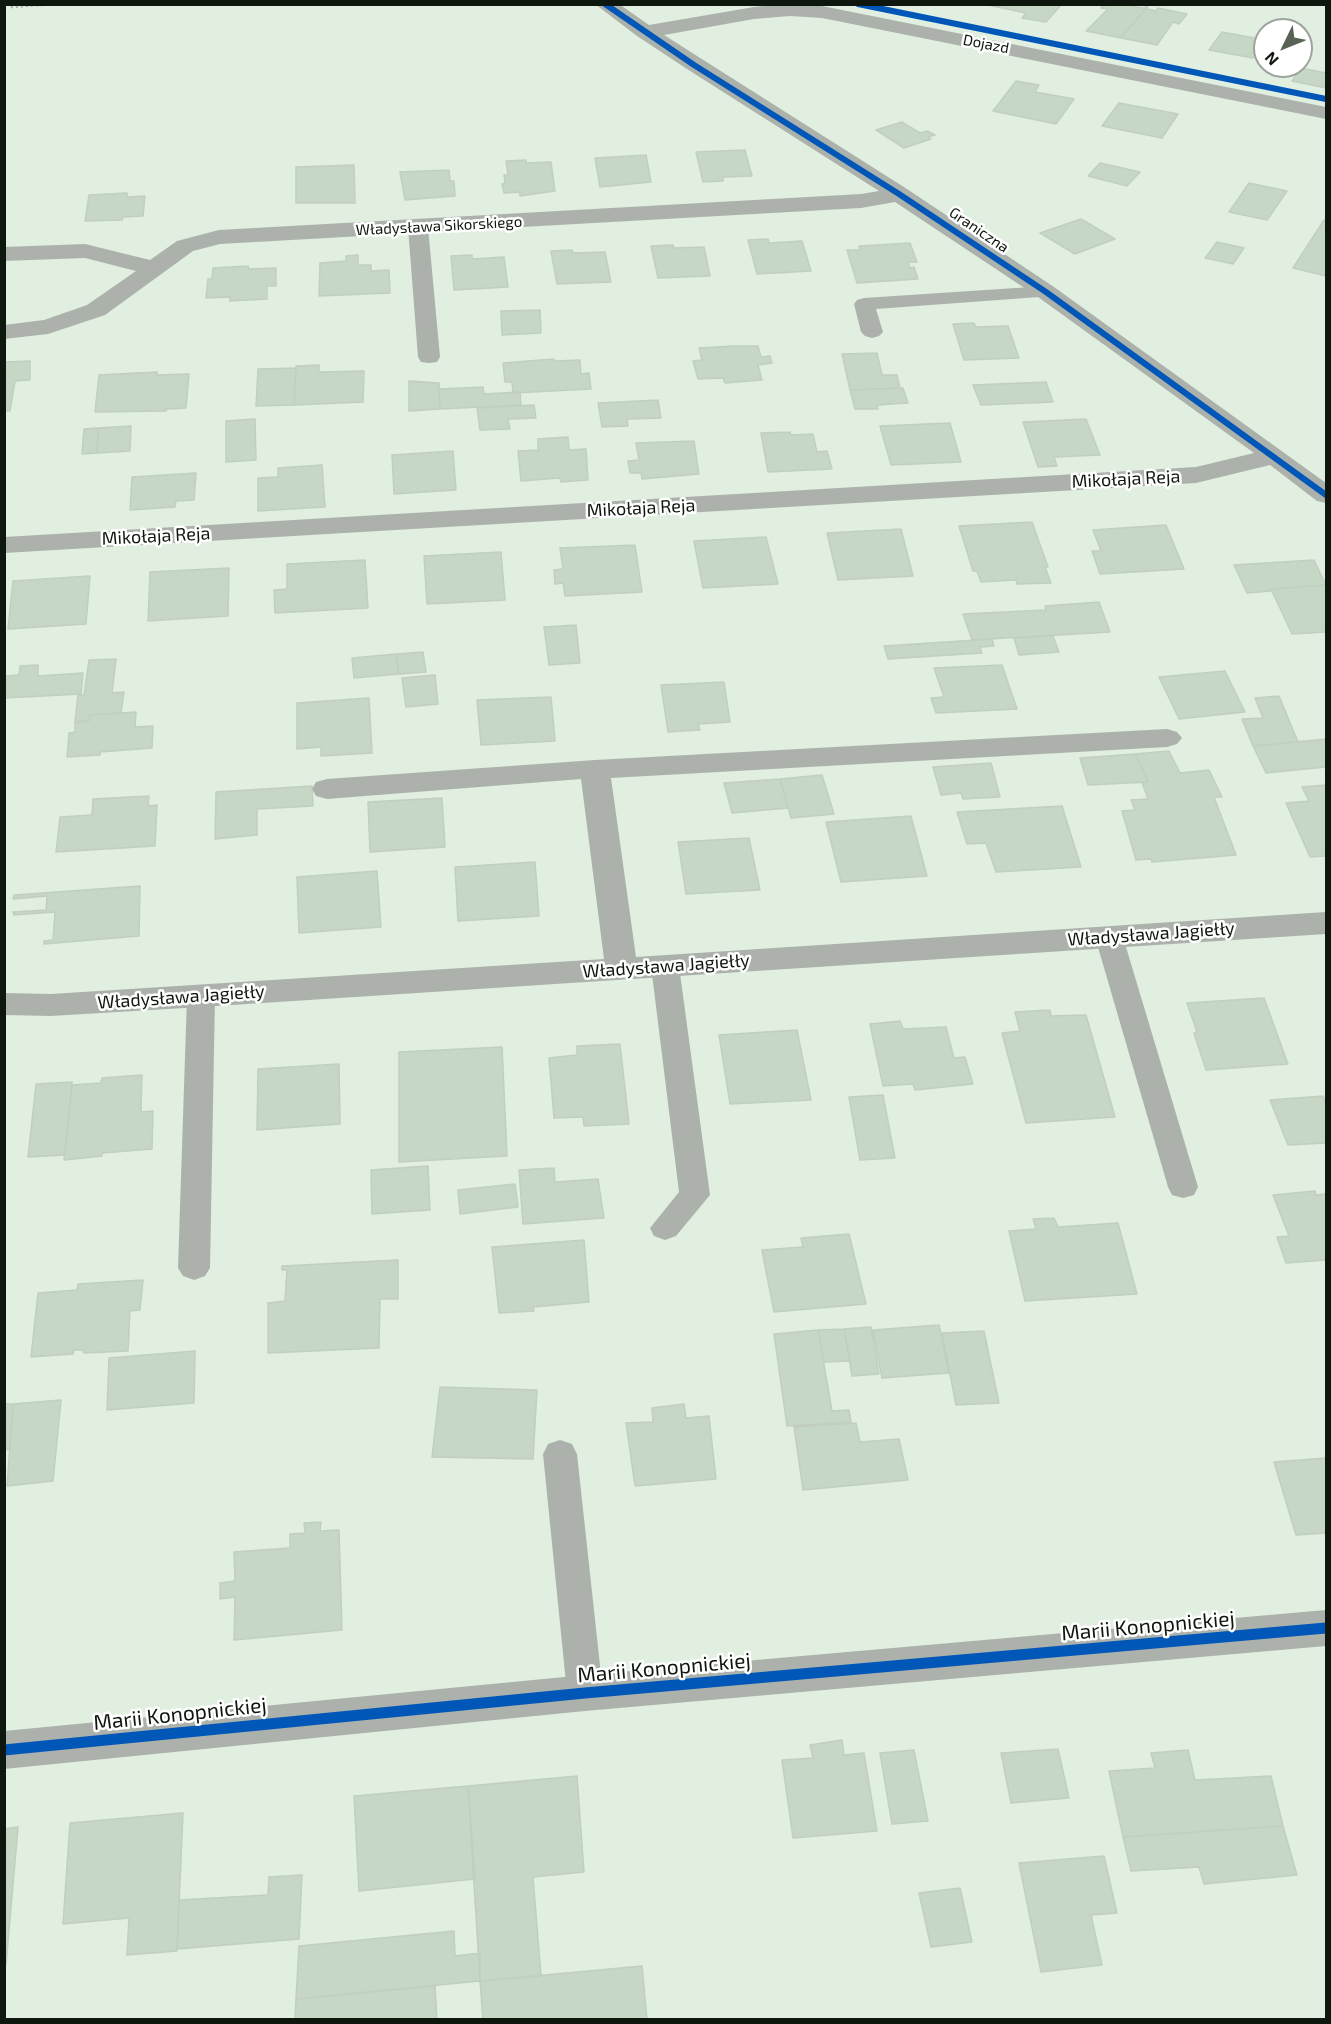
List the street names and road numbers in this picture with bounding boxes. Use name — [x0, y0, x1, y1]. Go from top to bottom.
street label: Dojazd — [961, 31, 1011, 57]
street label: Graniczna — [946, 204, 1012, 256]
street label: Władysława Sikorskiego — [355, 213, 523, 239]
street label: Mikołaja Reja — [1071, 465, 1181, 493]
street label: Mikołaja Reja — [586, 494, 696, 522]
street label: Mikołaja Reja — [101, 522, 211, 550]
street label: Władysława Jagiełły — [1067, 917, 1235, 951]
street label: Władysława Jagiełły — [582, 949, 750, 983]
street label: Władysława Jagiełły — [97, 980, 265, 1014]
street label: Marii Konopnickiej — [1060, 1606, 1236, 1646]
street label: Marii Konopnickiej — [576, 1648, 752, 1688]
street label: Marii Konopnickiej — [92, 1692, 268, 1736]

